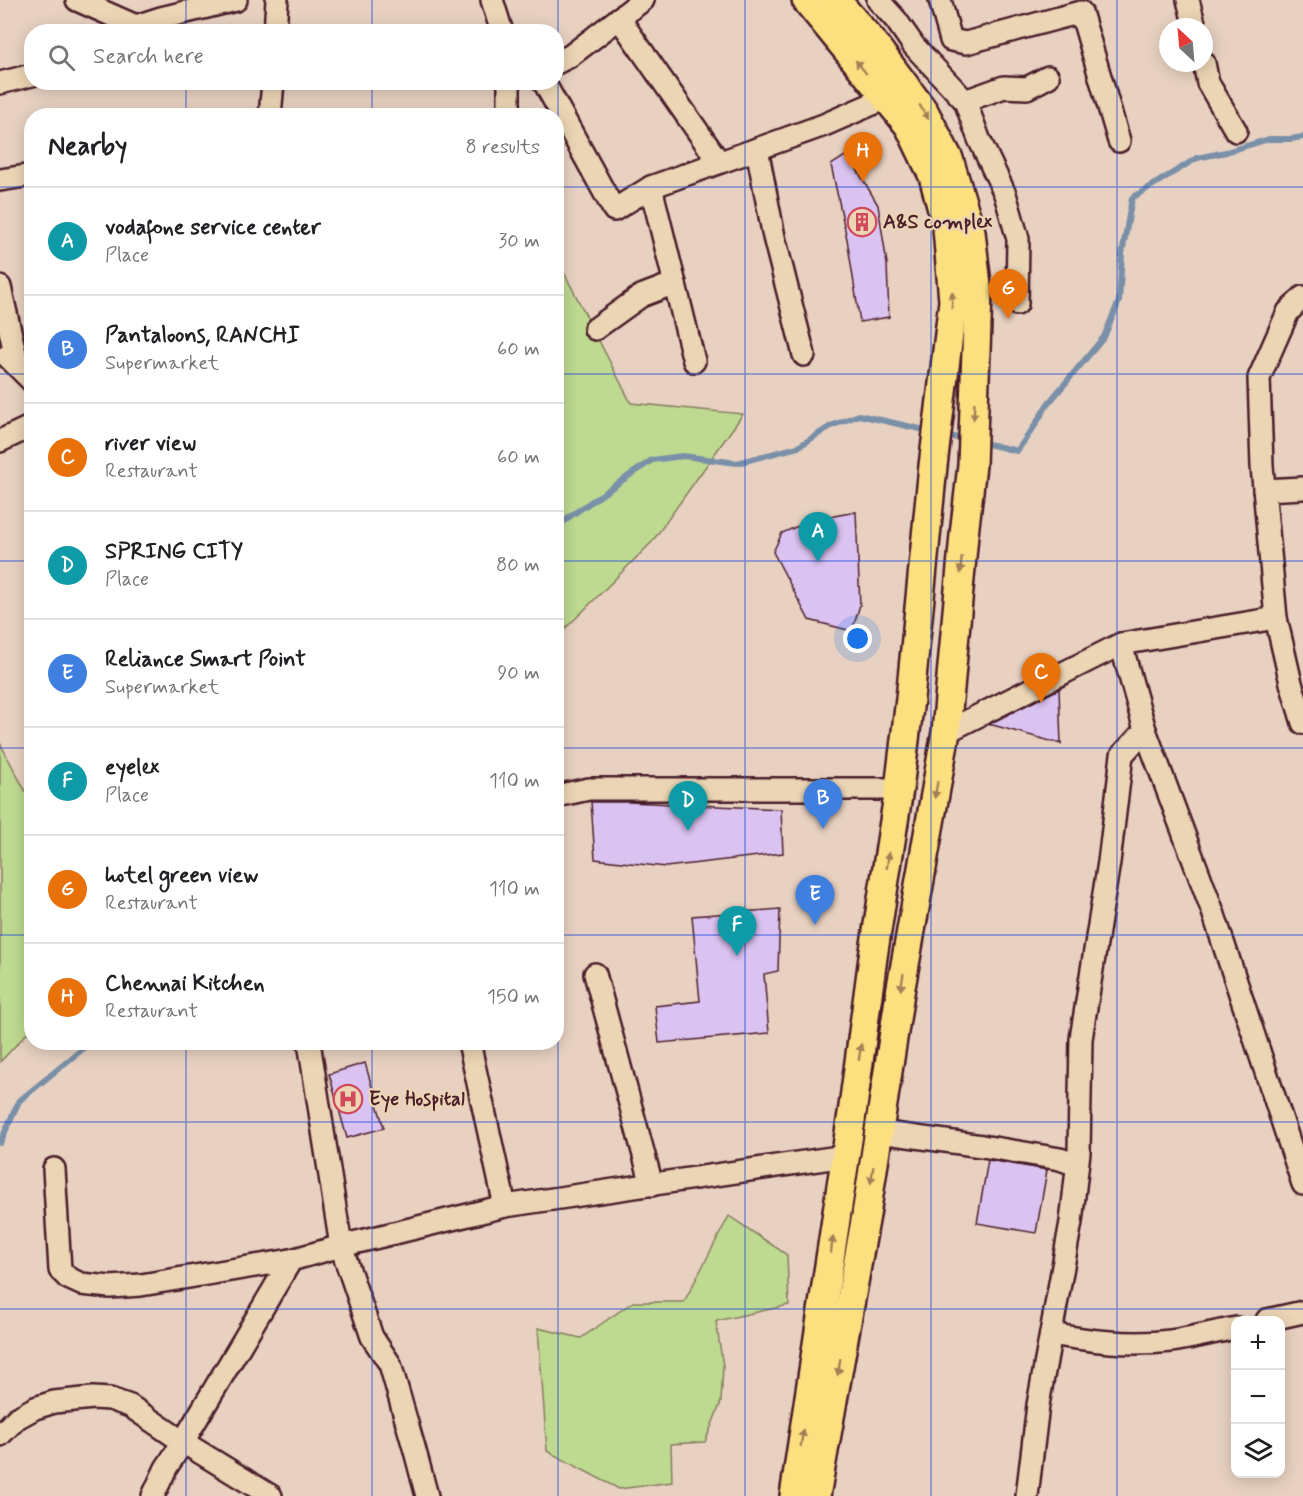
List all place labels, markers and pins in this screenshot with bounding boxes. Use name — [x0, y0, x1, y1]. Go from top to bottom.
pin: H — [844, 132, 882, 182]
building icon: A&S complex — [846, 206, 878, 238]
place label: A&S complex — [883, 209, 993, 236]
pin: G — [988, 270, 1028, 319]
pin: A — [798, 512, 838, 562]
pin: C — [1022, 654, 1060, 703]
pin: B — [804, 780, 842, 829]
pin: D — [668, 782, 708, 831]
pin: E — [796, 876, 834, 925]
pin: F — [718, 906, 756, 956]
hospital icon: Eye Hospital — [332, 1083, 364, 1115]
place label: Eye Hospital — [369, 1086, 465, 1113]

